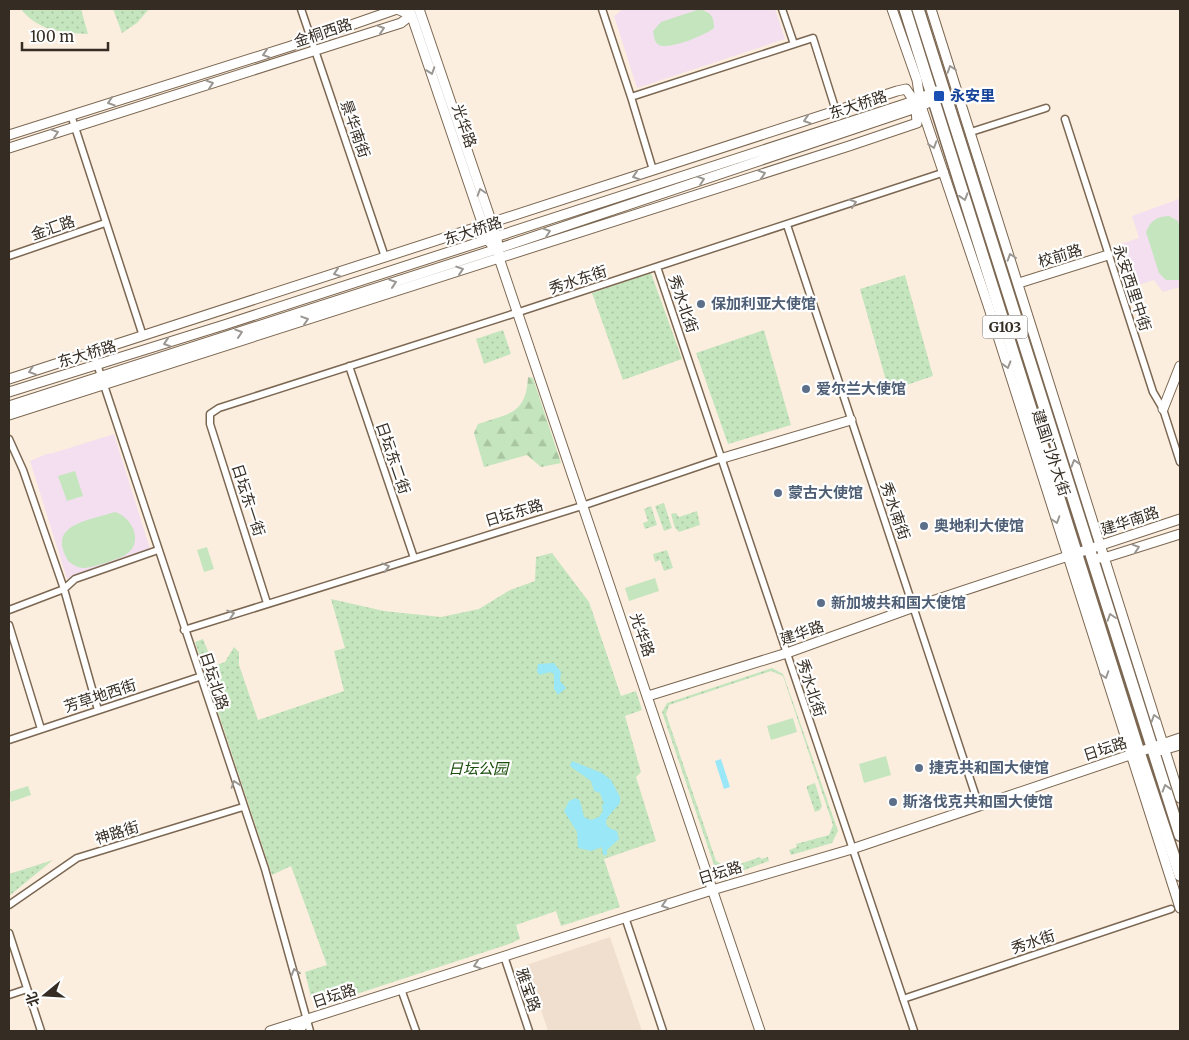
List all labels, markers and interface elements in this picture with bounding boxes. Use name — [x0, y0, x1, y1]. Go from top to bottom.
street label: 金桐西路 — [291, 14, 354, 51]
scale bar — [22, 20, 109, 52]
one-way arrow — [377, 25, 385, 35]
text: 100 m — [30, 27, 74, 46]
one-way arrow — [263, 48, 271, 58]
one-way arrow — [946, 66, 956, 74]
one-way arrow — [425, 67, 435, 75]
one-way arrow — [205, 79, 214, 89]
street label: 东大桥路 — [826, 86, 889, 123]
place label: 永安里 — [950, 86, 995, 105]
marker: 永安里 — [932, 89, 946, 103]
one-way arrow — [108, 97, 116, 107]
street label: 景华南街 — [337, 97, 374, 160]
street label: 光华路 — [448, 101, 481, 150]
one-way arrow — [803, 115, 812, 125]
one-way arrow — [51, 129, 59, 139]
one-way arrow — [927, 140, 937, 149]
one-way arrow — [632, 170, 640, 180]
one-way arrow — [757, 170, 766, 180]
one-way arrow — [697, 175, 705, 185]
one-way arrow — [477, 188, 487, 196]
one-way arrow — [958, 192, 968, 200]
one-way arrow — [848, 199, 856, 209]
street label: 金汇路 — [28, 211, 77, 244]
street label: 东大桥路 — [441, 212, 504, 249]
one-way arrow — [543, 228, 551, 238]
street label: 校前路 — [1036, 240, 1084, 271]
street label: 永安西里中街 — [1110, 242, 1155, 334]
one-way arrow — [1006, 254, 1016, 262]
street label: 秀水东街 — [546, 261, 609, 298]
one-way arrow — [455, 266, 463, 276]
one-way arrow — [333, 267, 341, 277]
street label: 秀水北街 — [665, 272, 702, 335]
one-way arrow — [388, 278, 397, 288]
place label: 保加利亚大使馆 — [711, 294, 816, 313]
marker: 保加利亚大使馆 — [695, 298, 707, 310]
one-way arrow — [300, 316, 309, 326]
road number: G103 — [982, 316, 1028, 338]
one-way arrow — [234, 329, 242, 339]
street label: 东大桥路 — [55, 336, 118, 371]
one-way arrow — [164, 337, 172, 347]
one-way arrow — [1001, 360, 1011, 369]
one-way arrow — [28, 366, 37, 376]
place label: 爱尔兰大使馆 — [816, 379, 906, 398]
marker: 爱尔兰大使馆 — [800, 383, 812, 395]
street label: 建国门外大街 — [1029, 407, 1074, 499]
street label: 日坛东二街 — [372, 419, 415, 496]
one-way arrow — [1070, 459, 1080, 467]
street label: 日坛东一街 — [228, 461, 269, 538]
street label: 秀水南街 — [877, 479, 914, 542]
place label: 蒙古大使馆 — [788, 483, 863, 502]
marker: 蒙古大使馆 — [772, 487, 784, 499]
street label: 日坛东路 — [482, 495, 545, 530]
street label: 建华南路 — [1098, 502, 1161, 539]
one-way arrow — [1051, 515, 1061, 524]
place label: 奥地利大使馆 — [934, 516, 1024, 535]
marker: 奥地利大使馆 — [918, 520, 930, 532]
one-way arrow — [1132, 543, 1140, 553]
one-way arrow — [382, 562, 390, 572]
place label: 新加坡共和国大使馆 — [831, 593, 966, 612]
marker: 新加坡共和国大使馆 — [815, 597, 827, 609]
one-way arrow — [226, 610, 234, 620]
street label: 光华路 — [626, 610, 659, 659]
one-way arrow — [1107, 613, 1117, 621]
street label: 建华路 — [777, 616, 826, 649]
street label: 日坛北路 — [196, 649, 233, 712]
street label: 秀水北街 — [793, 656, 830, 719]
one-way arrow — [1100, 670, 1110, 678]
street label: 芳草地西街 — [61, 675, 138, 716]
one-way arrow — [1151, 714, 1161, 722]
street label: 日坛路 — [1081, 733, 1129, 765]
place label: 捷克共和国大使馆 — [929, 758, 1049, 777]
park label: 日坛公园 — [448, 759, 510, 778]
marker: 捷克共和国大使馆 — [913, 762, 925, 774]
one-way arrow — [231, 780, 241, 788]
one-way arrow — [1161, 784, 1171, 793]
place label: 斯洛伐克共和国大使馆 — [903, 792, 1053, 811]
marker: 斯洛伐克共和国大使馆 — [887, 796, 899, 808]
street label: 神路街 — [93, 817, 141, 848]
street label: 日坛路 — [696, 857, 744, 888]
one-way arrow — [661, 899, 670, 909]
street label: 秀水街 — [1009, 926, 1057, 958]
one-way arrow — [473, 959, 482, 969]
street label: 雅宝路 — [512, 965, 545, 1014]
one-way arrow — [290, 968, 300, 976]
north arrow — [20, 970, 70, 1020]
street label: 日坛路 — [310, 980, 358, 1012]
text: 北 — [22, 990, 43, 1008]

